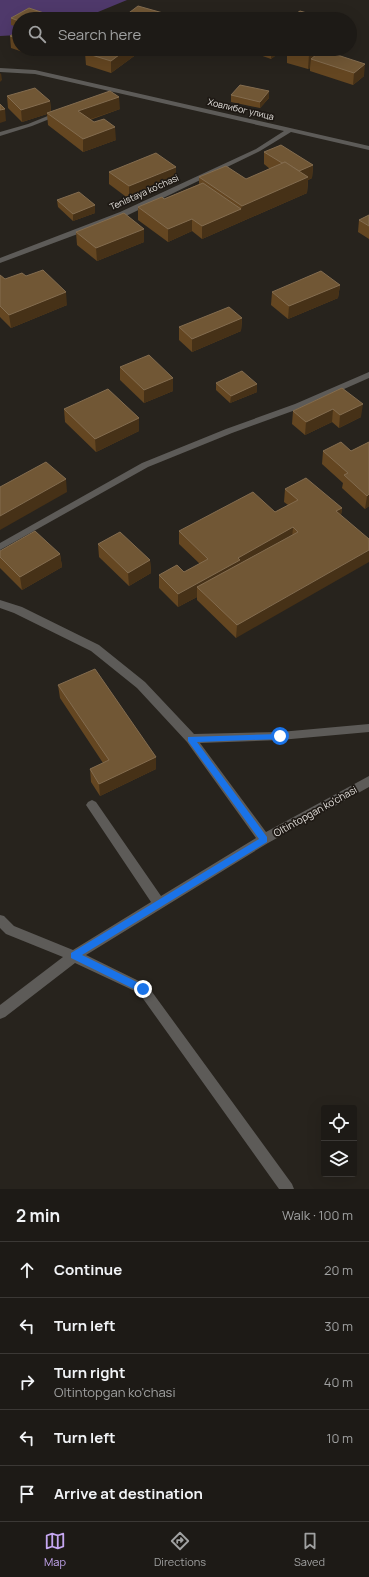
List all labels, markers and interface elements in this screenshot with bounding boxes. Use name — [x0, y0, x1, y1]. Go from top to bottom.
search box — [12, 12, 357, 56]
icon: search — [26, 23, 48, 45]
text: Search here — [58, 24, 141, 45]
street label: Ховлибог улица — [207, 95, 275, 123]
street label: Tenistaya ko'chasi — [107, 171, 181, 213]
route start — [271, 727, 289, 745]
street label: Oltintopgan ko'chasi — [271, 782, 359, 840]
route end — [134, 980, 152, 998]
map controls — [321, 1105, 357, 1177]
button: locate — [321, 1105, 357, 1141]
button: layers — [321, 1141, 357, 1177]
text: 2 min — [16, 1204, 60, 1227]
text: Walk · 100 m — [282, 1206, 353, 1224]
icon: ahead — [16, 1259, 38, 1281]
text: Continue — [54, 1259, 122, 1280]
text: 20 m — [324, 1261, 353, 1279]
icon: left — [16, 1315, 38, 1337]
text: Turn left — [54, 1315, 116, 1336]
text: 30 m — [324, 1317, 353, 1335]
text: Turn right — [54, 1362, 125, 1383]
icon: right — [16, 1371, 38, 1393]
text: 40 m — [324, 1373, 353, 1391]
text: Oltintopgan ko'chasi — [54, 1383, 175, 1401]
icon: left — [16, 1427, 38, 1449]
text: Turn left — [54, 1427, 116, 1448]
text: 10 m — [326, 1429, 353, 1447]
icon: arrive — [16, 1483, 38, 1505]
text: Arrive at destination — [54, 1483, 203, 1504]
tab: Map — [44, 1530, 66, 1569]
tab: Directions — [154, 1530, 206, 1569]
tab: Saved — [294, 1530, 325, 1569]

